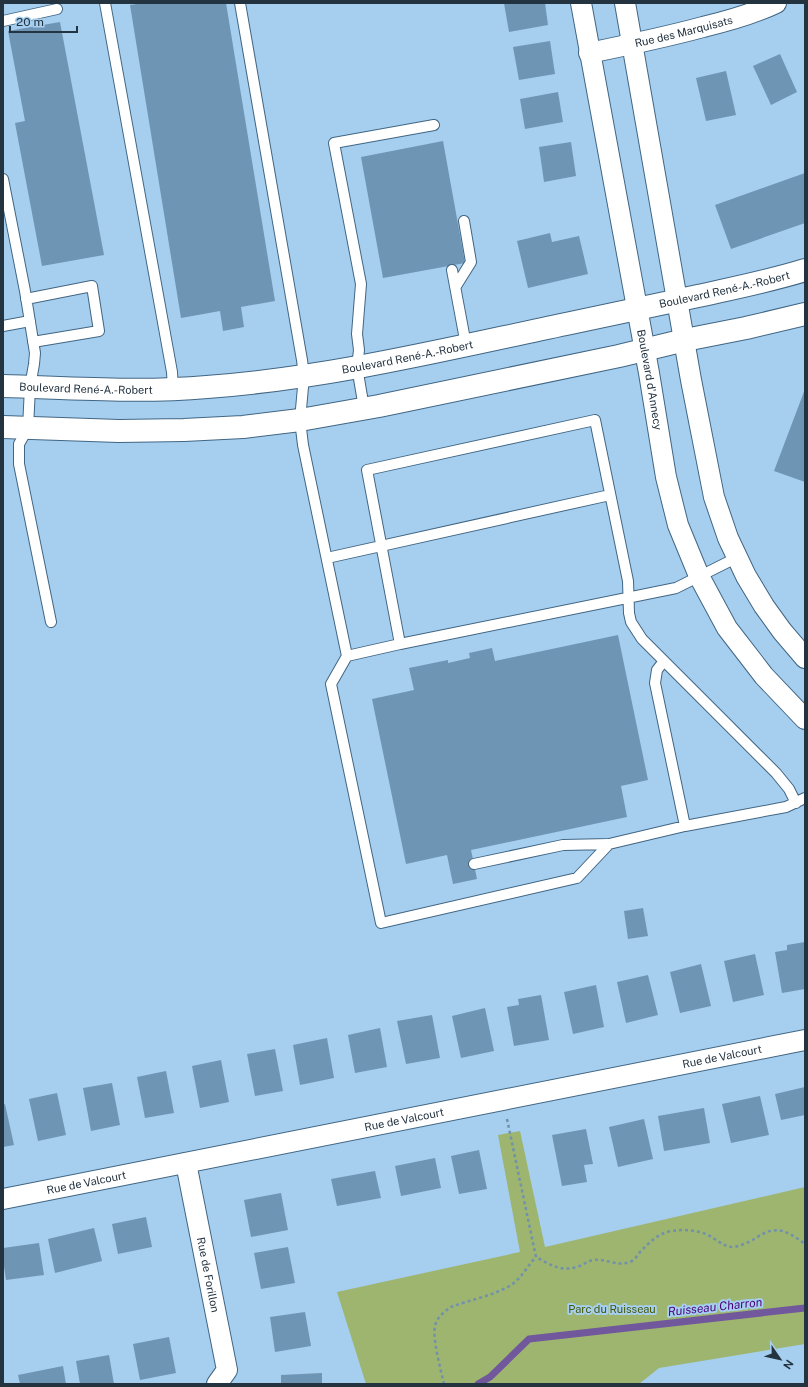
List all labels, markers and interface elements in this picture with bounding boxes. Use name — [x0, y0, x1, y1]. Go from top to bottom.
scale bar — [10, 8, 77, 34]
street label: Rue des Marquisats — [634, 13, 734, 49]
text: 20 m — [16, 15, 44, 29]
street label: Boulevard René-A.-Robert — [658, 269, 791, 310]
street label: Boulevard d'Annecy — [635, 329, 664, 431]
street label: Boulevard René-A.-Robert — [341, 338, 474, 376]
street label: Boulevard René-A.-Robert — [19, 381, 153, 396]
street label: Rue de Valcourt — [681, 1043, 763, 1070]
street label: Rue de Valcourt — [363, 1106, 445, 1133]
street label: Rue de Valcourt — [46, 1169, 127, 1196]
street label: Rue de Forillon — [195, 1236, 221, 1313]
water label: Ruisseau Charron — [667, 1295, 763, 1319]
park label: Parc du Ruisseau — [568, 1303, 656, 1315]
north arrow — [760, 1339, 800, 1379]
text: N — [781, 1358, 796, 1372]

